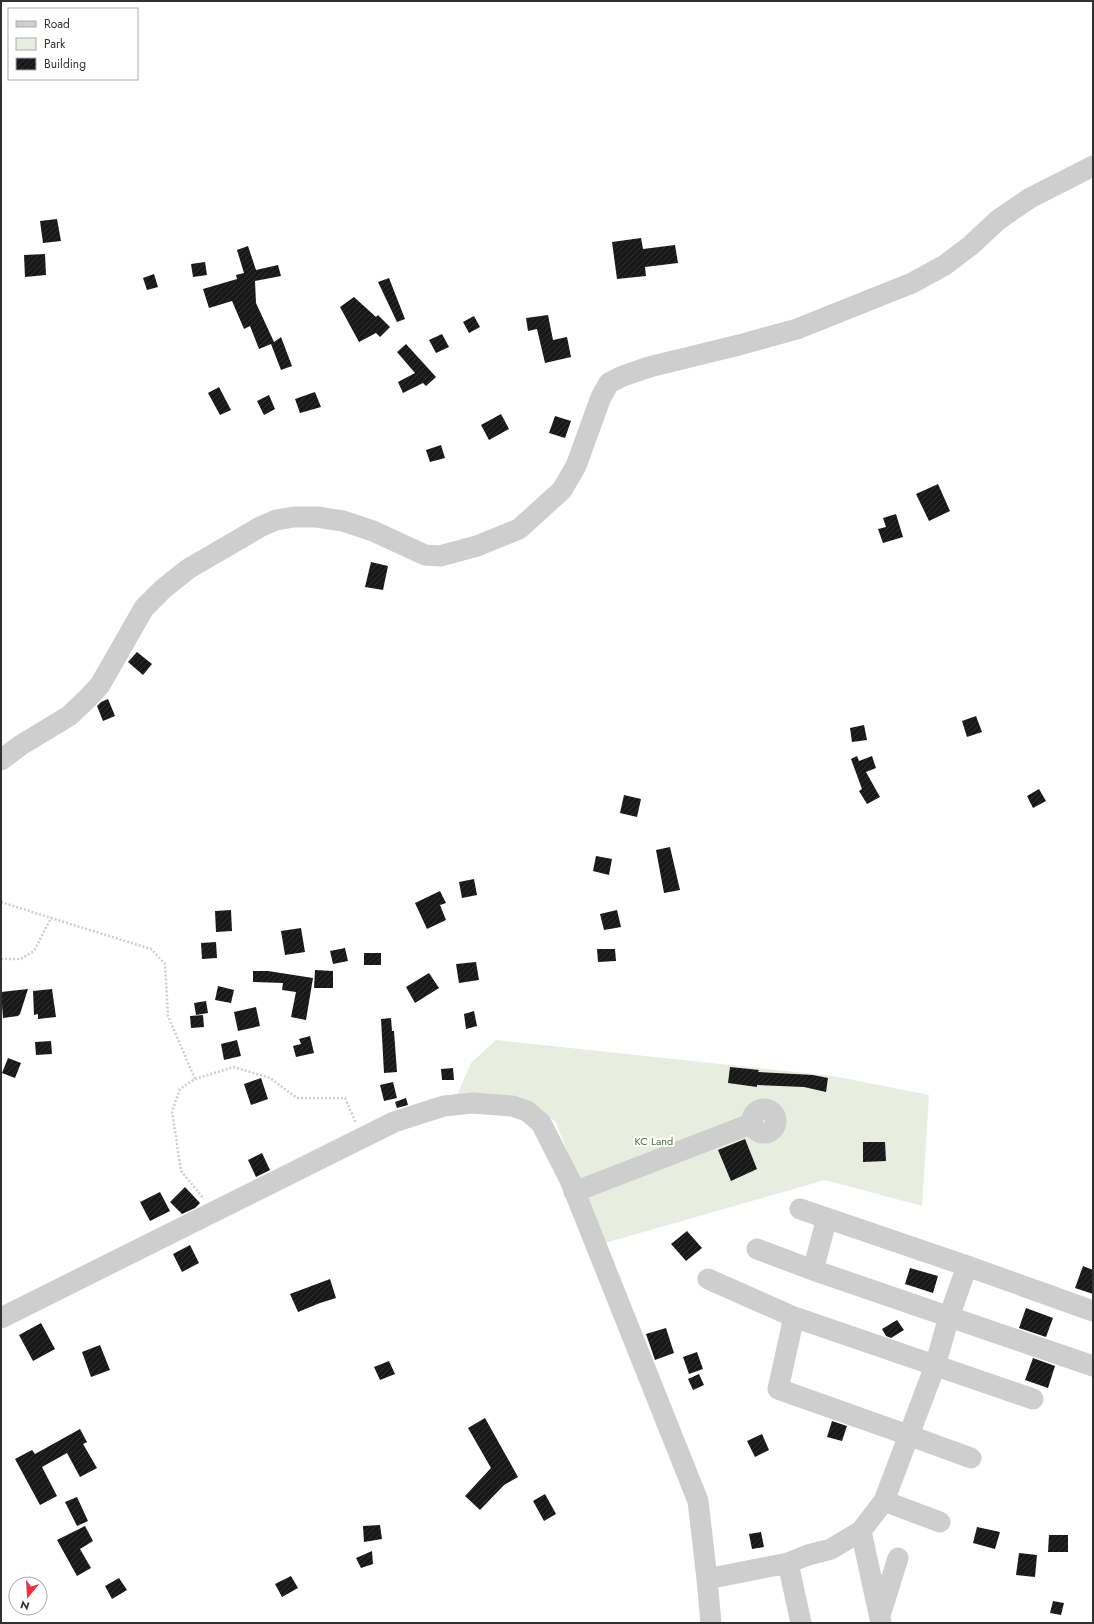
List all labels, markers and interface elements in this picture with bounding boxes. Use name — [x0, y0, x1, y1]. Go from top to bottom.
legend — [8, 8, 138, 80]
text: Road — [44, 15, 70, 33]
text: Park — [44, 35, 66, 53]
text: Building — [44, 55, 86, 73]
park label: KC Land — [635, 1133, 673, 1149]
north arrow — [8, 1576, 48, 1616]
text: N — [18, 1597, 32, 1614]

